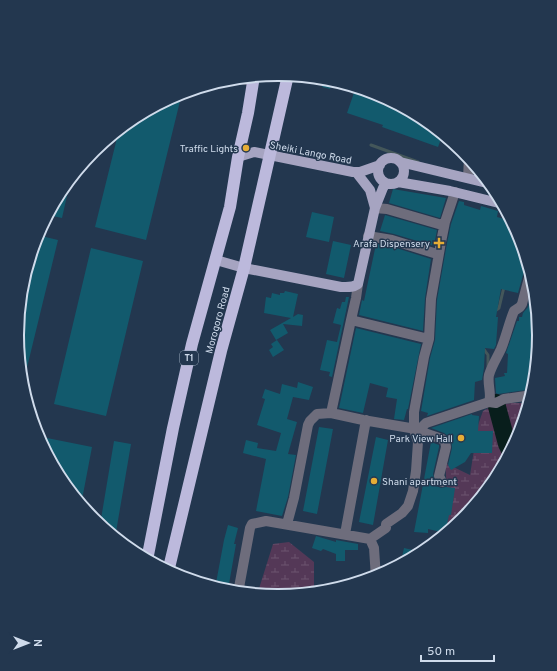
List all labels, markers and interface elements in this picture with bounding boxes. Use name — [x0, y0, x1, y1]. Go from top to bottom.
street label: Sheiki Lango Road — [269, 139, 353, 168]
place label: Traffic Lights — [180, 143, 238, 156]
marker: Traffic Lights — [241, 143, 251, 153]
marker: Arafa Dispensery — [433, 237, 445, 249]
place label: Arafa Dispensery — [353, 238, 430, 251]
street label: Morogoro Road — [203, 285, 234, 355]
road number: T1 — [180, 351, 198, 365]
place label: Park View Hall — [389, 433, 453, 446]
marker: Park View Hall — [456, 433, 466, 443]
marker: Shani apartment — [369, 476, 379, 486]
place label: Shani apartment — [382, 476, 457, 489]
north arrow — [8, 623, 48, 663]
scale bar — [421, 637, 494, 663]
text: N — [30, 639, 44, 647]
text: 50 m — [427, 644, 455, 660]

